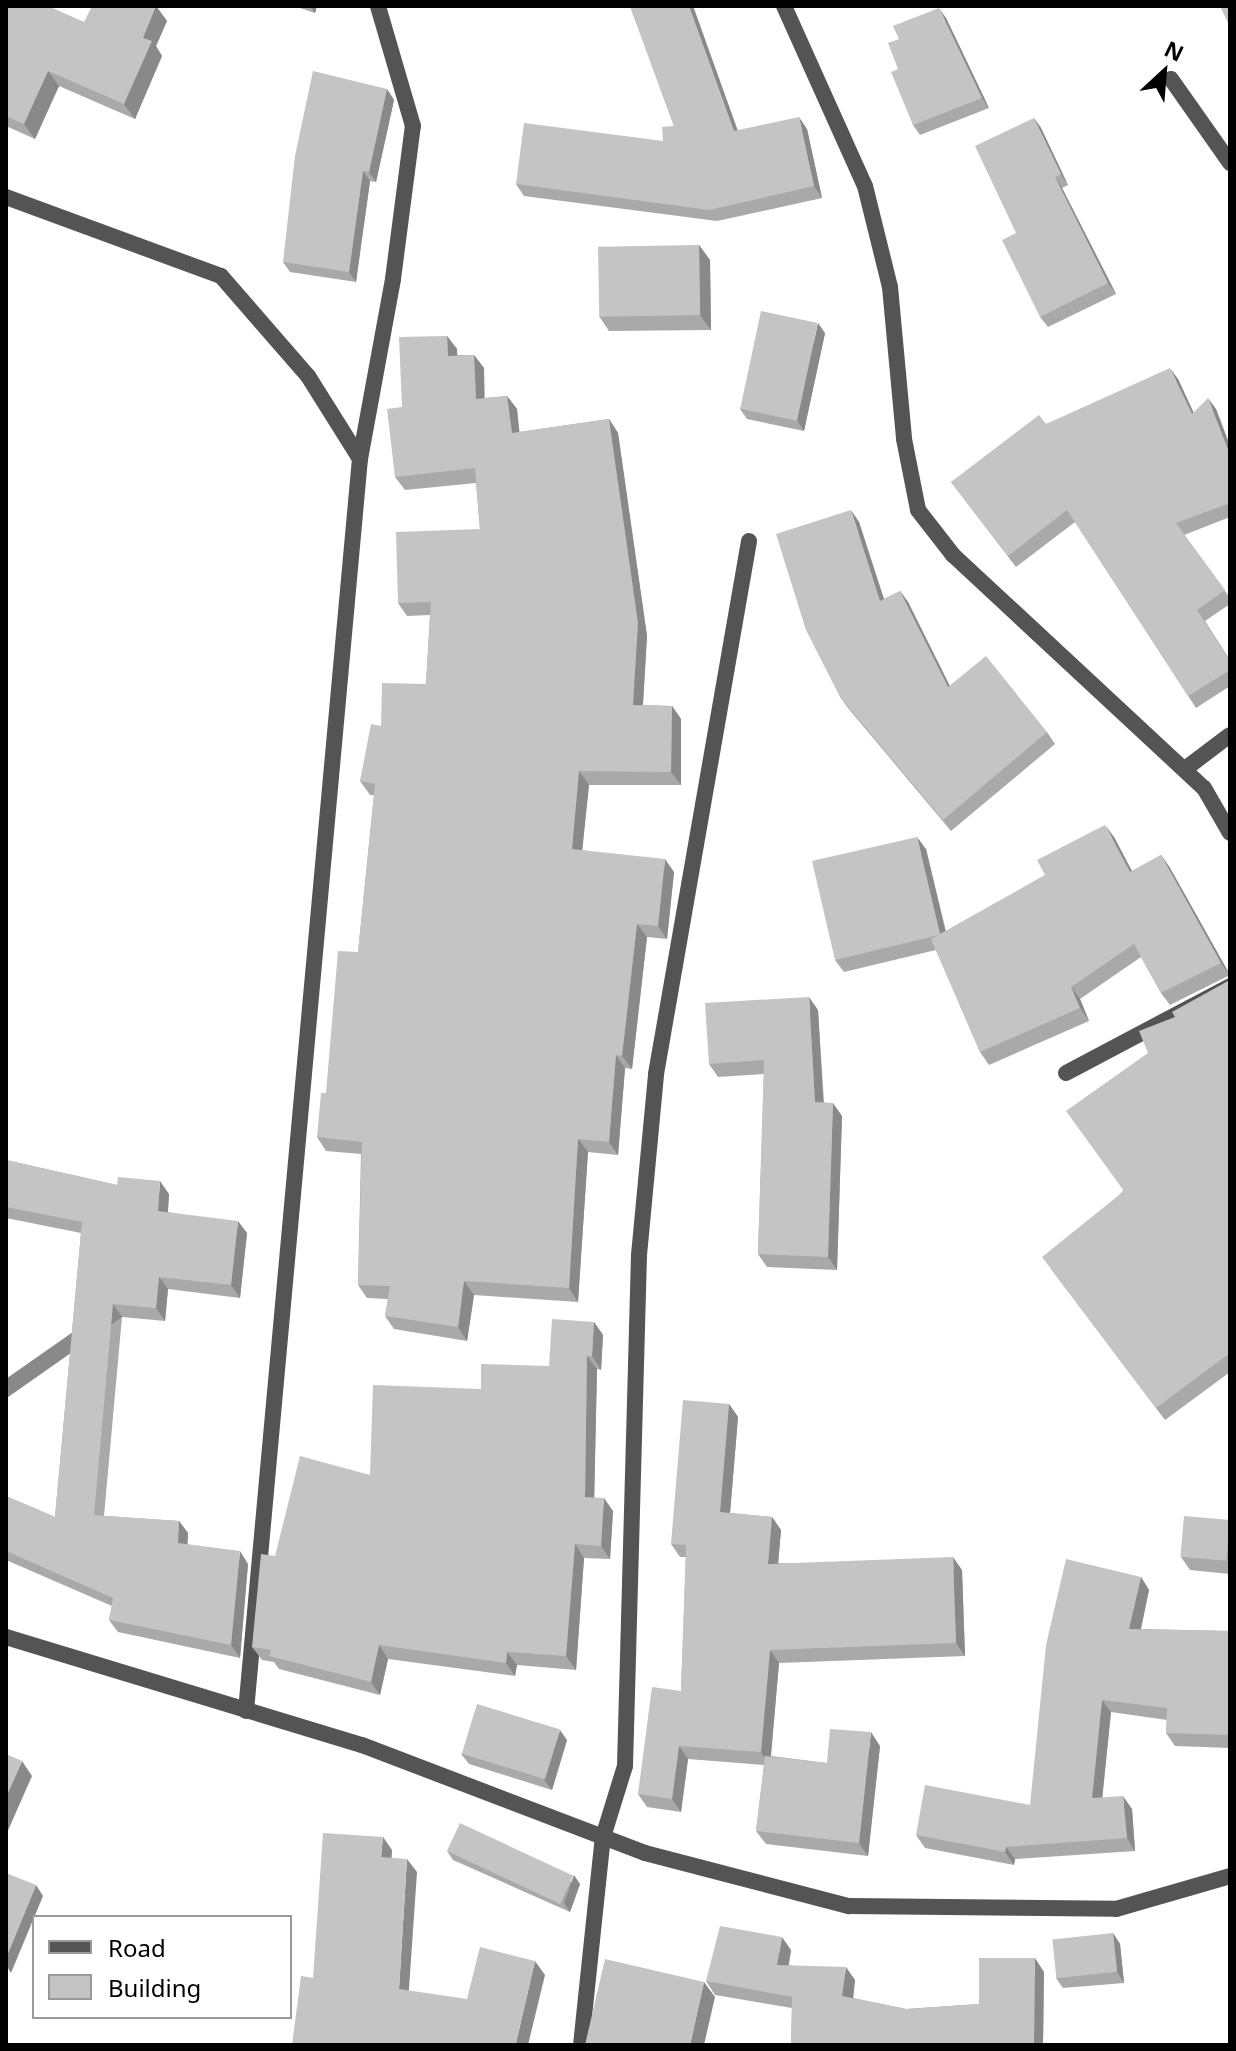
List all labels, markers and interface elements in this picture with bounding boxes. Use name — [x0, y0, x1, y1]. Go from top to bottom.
north arrow — [1124, 32, 1204, 112]
text: N — [1160, 33, 1189, 68]
legend — [32, 1915, 292, 2019]
text: Road — [108, 1931, 166, 1964]
text: Building — [108, 1971, 201, 2004]

